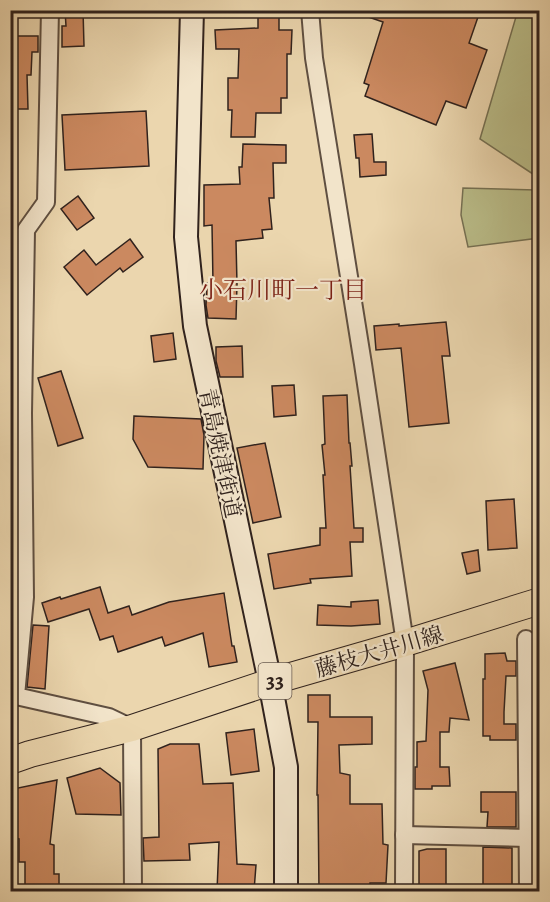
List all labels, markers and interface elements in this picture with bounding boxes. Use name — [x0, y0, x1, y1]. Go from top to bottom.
district label: 小石川町一丁目 — [199, 274, 367, 306]
street label: 青島焼津街道 — [192, 386, 248, 521]
street label: 藤枝大井川線 — [312, 619, 447, 685]
road number: 33 — [258, 663, 292, 699]

